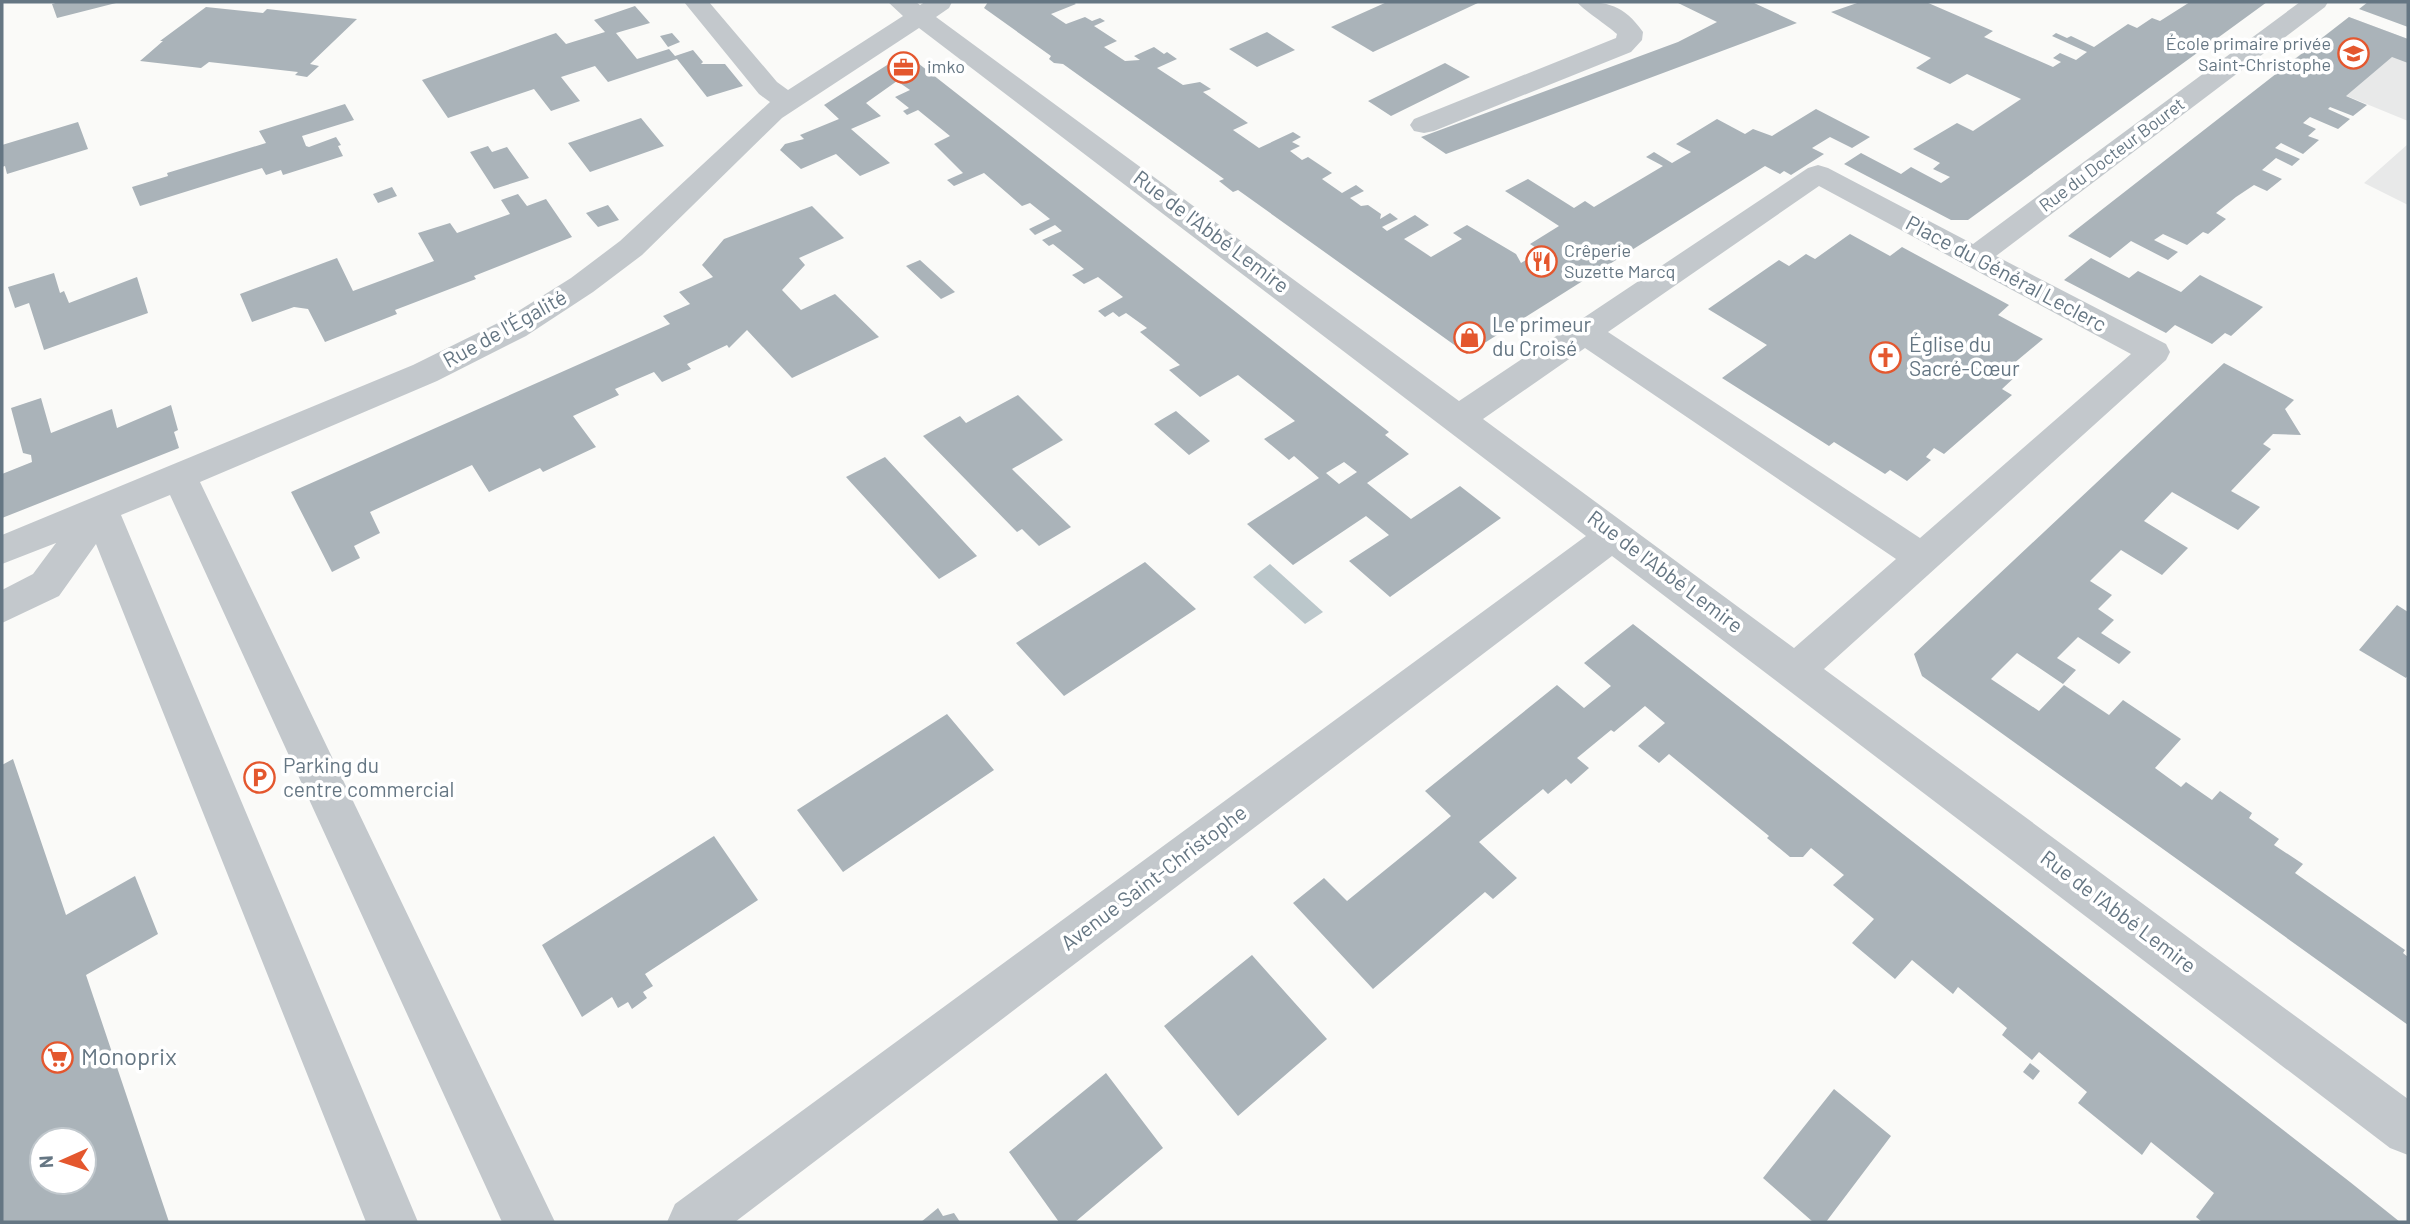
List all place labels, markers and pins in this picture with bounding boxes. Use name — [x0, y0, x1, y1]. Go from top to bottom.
place label: École primaire privée Saint-Christophe — [2166, 32, 2331, 75]
school or university icon: École primaire privée Saint-Christophe — [2337, 37, 2371, 71]
office icon: imko — [887, 50, 921, 84]
place label: imko — [927, 55, 965, 77]
place label: Crêperie Suzette Marcq — [1564, 239, 1676, 282]
restaurant icon: Crêperie Suzette Marcq — [1524, 244, 1558, 278]
place label: Le primeur du Croisé — [1492, 311, 1592, 360]
shop icon: Le primeur du Croisé — [1452, 320, 1486, 354]
place label: Église du Sacré-Cœur — [1909, 331, 2020, 380]
church icon: Église du Sacré-Cœur — [1869, 340, 1903, 374]
place label: Parking du centre commercial — [283, 752, 454, 801]
parking icon: Parking du centre commercial — [243, 761, 277, 795]
supermarket icon: Monoprix — [41, 1040, 75, 1074]
place label: Monoprix — [81, 1041, 177, 1070]

